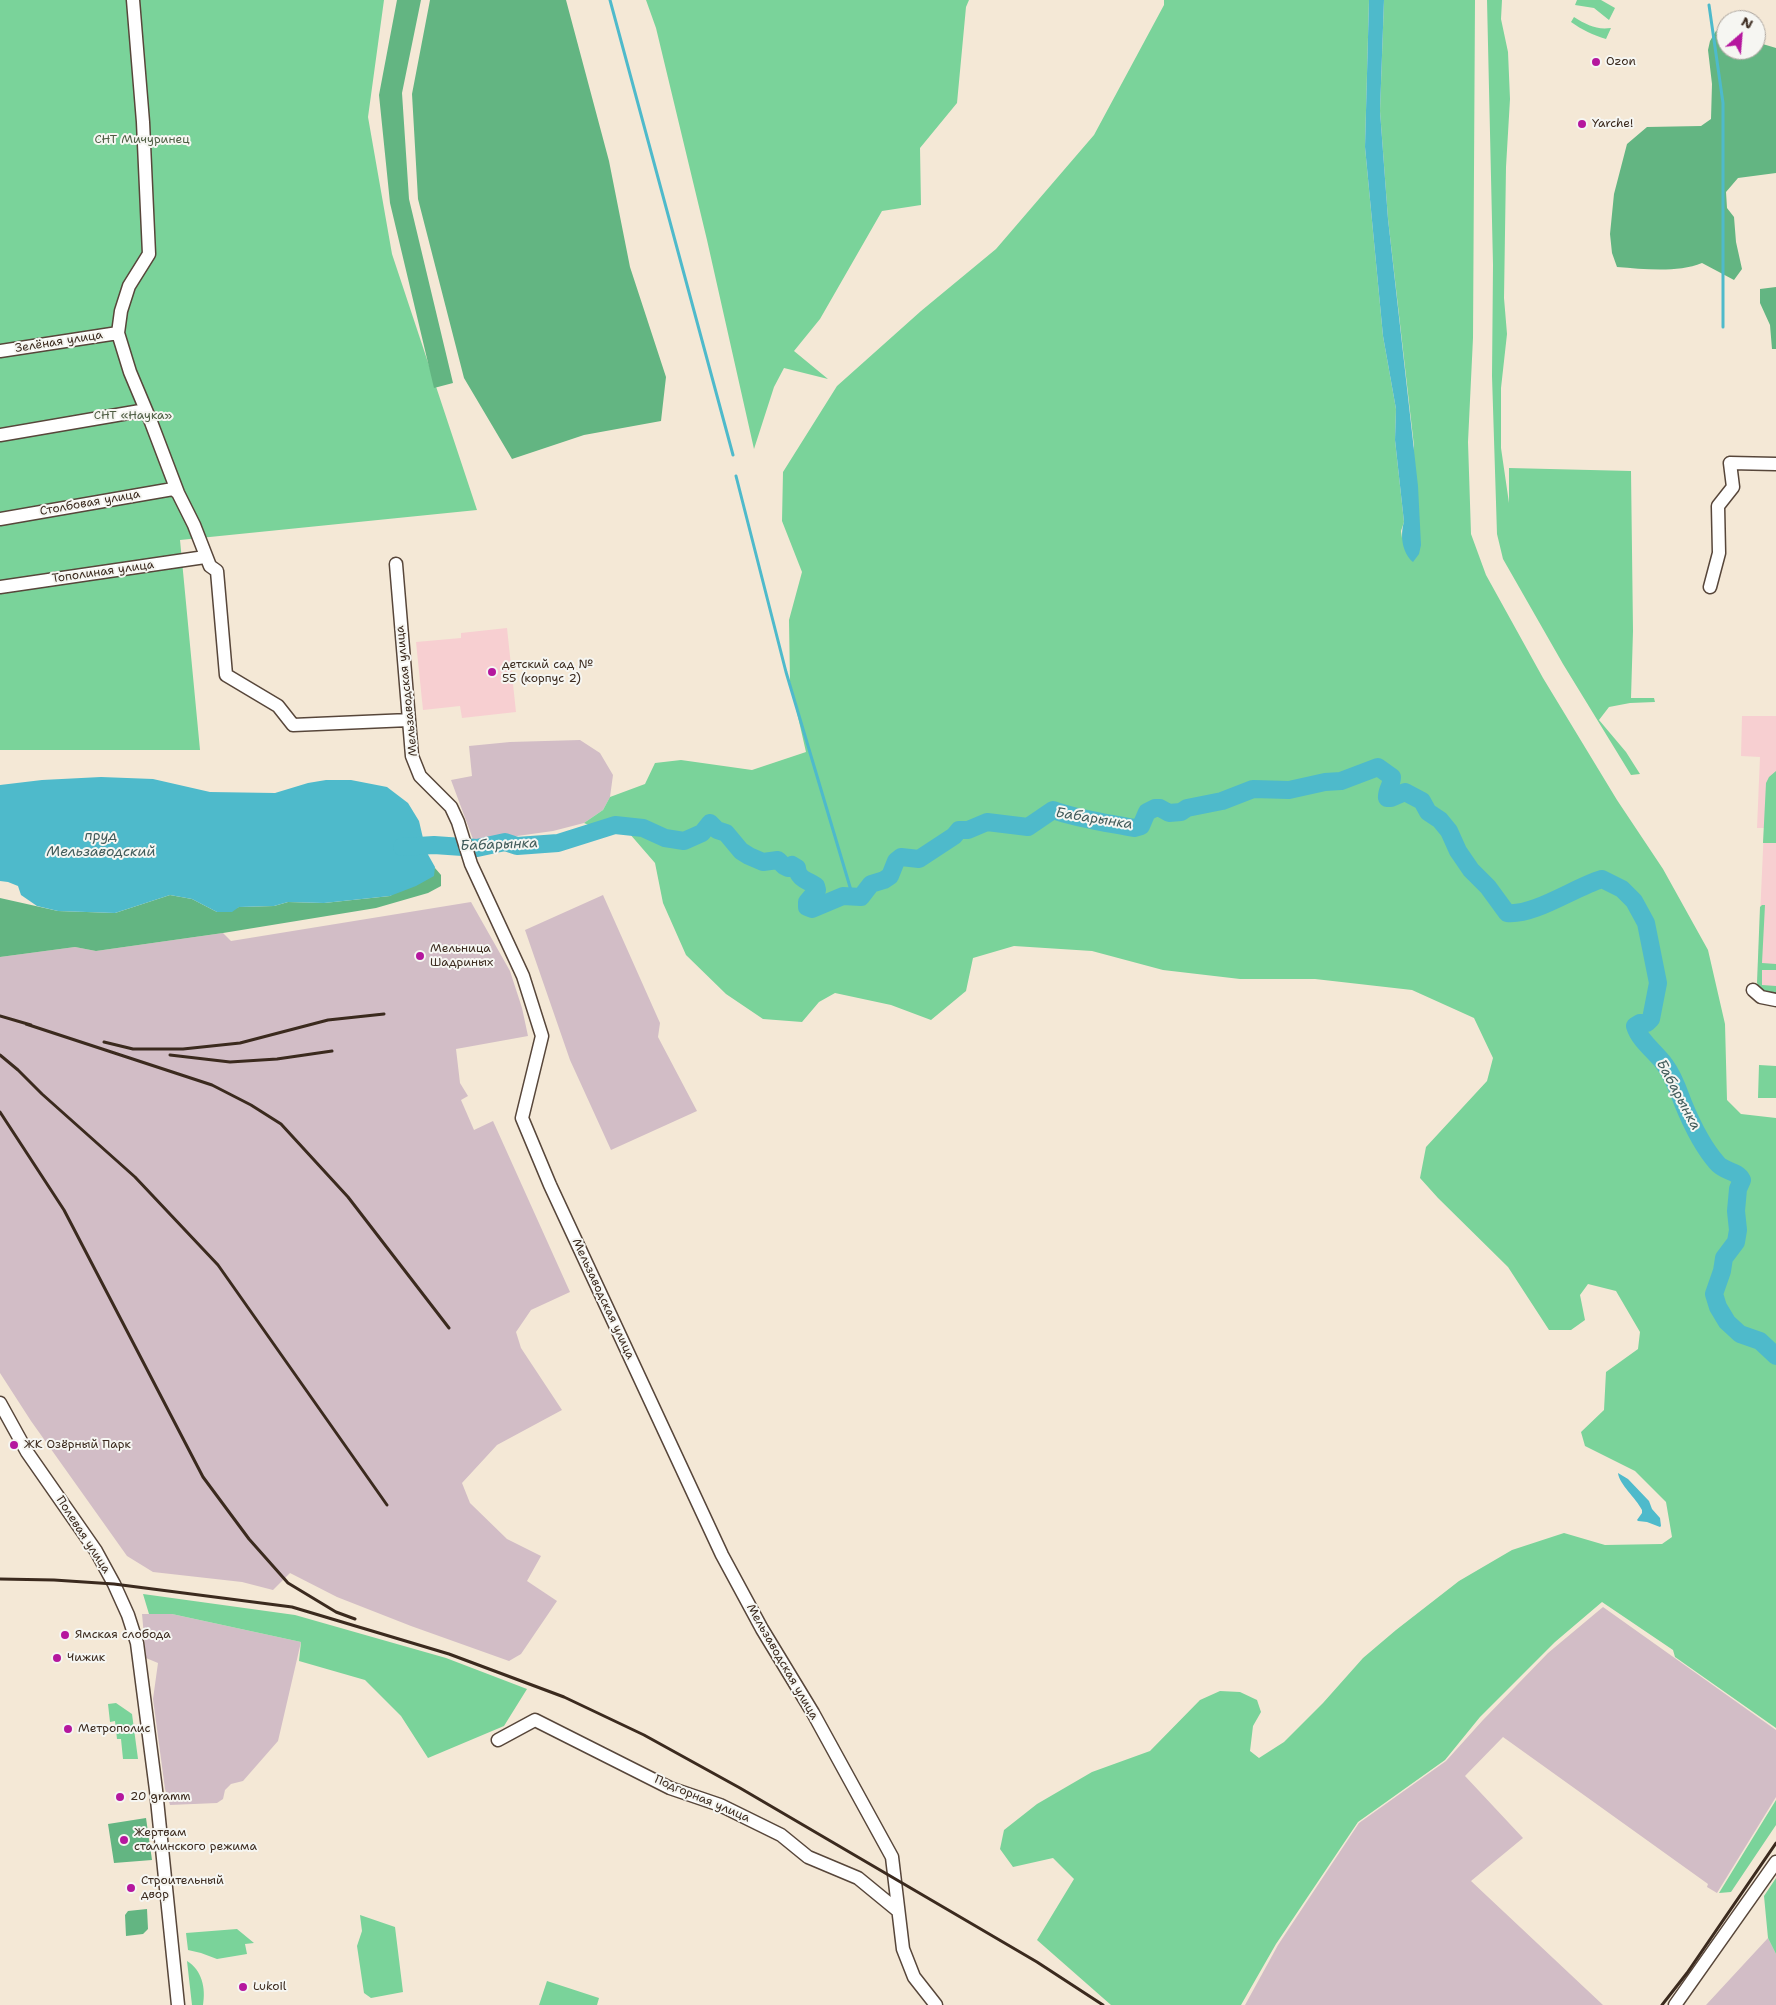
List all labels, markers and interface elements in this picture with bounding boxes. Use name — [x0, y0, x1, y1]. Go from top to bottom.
north arrow — [1716, 10, 1766, 60]
text: N — [1738, 12, 1756, 33]
place label: Ozon — [1606, 55, 1636, 69]
marker: Ozon — [1590, 56, 1602, 68]
place label: Yarche! — [1592, 117, 1633, 131]
marker: Yarche! — [1576, 118, 1588, 130]
park label: СНТ Мичуринец — [94, 133, 190, 147]
street label: Зелёная улица — [14, 328, 104, 356]
park label: СНТ «Наука» — [94, 409, 172, 423]
street label: Столбовая улица — [39, 487, 141, 519]
street label: Тополиная улица — [51, 558, 155, 586]
street label: Мельзаводская улица — [393, 625, 421, 757]
place label: детский сад № 55 (корпус 2) — [502, 658, 593, 686]
marker: детский сад № 55 (корпус 2) — [486, 666, 498, 678]
water label: Бабарынка — [1054, 805, 1134, 833]
water label: пруд Мельзаводский — [47, 828, 155, 860]
water label: Бабарынка — [460, 835, 538, 855]
place label: Мельница Шадриных — [430, 942, 493, 970]
marker: Мельница Шадриных — [414, 950, 426, 962]
water label: Бабарынка — [1652, 1057, 1704, 1133]
street label: Мельзаводская улица — [569, 1236, 637, 1362]
place label: ЖК Озёрный Парк — [24, 1438, 131, 1452]
marker: ЖК Озёрный Парк — [8, 1439, 20, 1451]
street label: Полевая улица — [53, 1494, 113, 1576]
street label: Мельзаводская улица — [743, 1601, 821, 1723]
place label: Ямская слобода — [75, 1628, 171, 1642]
marker: Ямская слобода — [59, 1629, 71, 1641]
place label: Чижик — [67, 1651, 105, 1665]
marker: Чижик — [51, 1652, 63, 1664]
place label: Метрополис — [78, 1722, 151, 1736]
marker: Метрополис — [62, 1723, 74, 1735]
street label: Подгорная улица — [652, 1772, 752, 1826]
place label: 20 gramm — [130, 1790, 191, 1804]
marker: 20 gramm — [114, 1791, 126, 1803]
place label: Жертвам сталинского режима — [134, 1826, 257, 1854]
marker: Жертвам сталинского режима — [118, 1834, 130, 1846]
place label: Строительный двор — [141, 1874, 224, 1902]
marker: Строительный двор — [125, 1882, 137, 1894]
place label: Lukoil — [253, 1980, 286, 1994]
marker: Lukoil — [237, 1981, 249, 1993]

